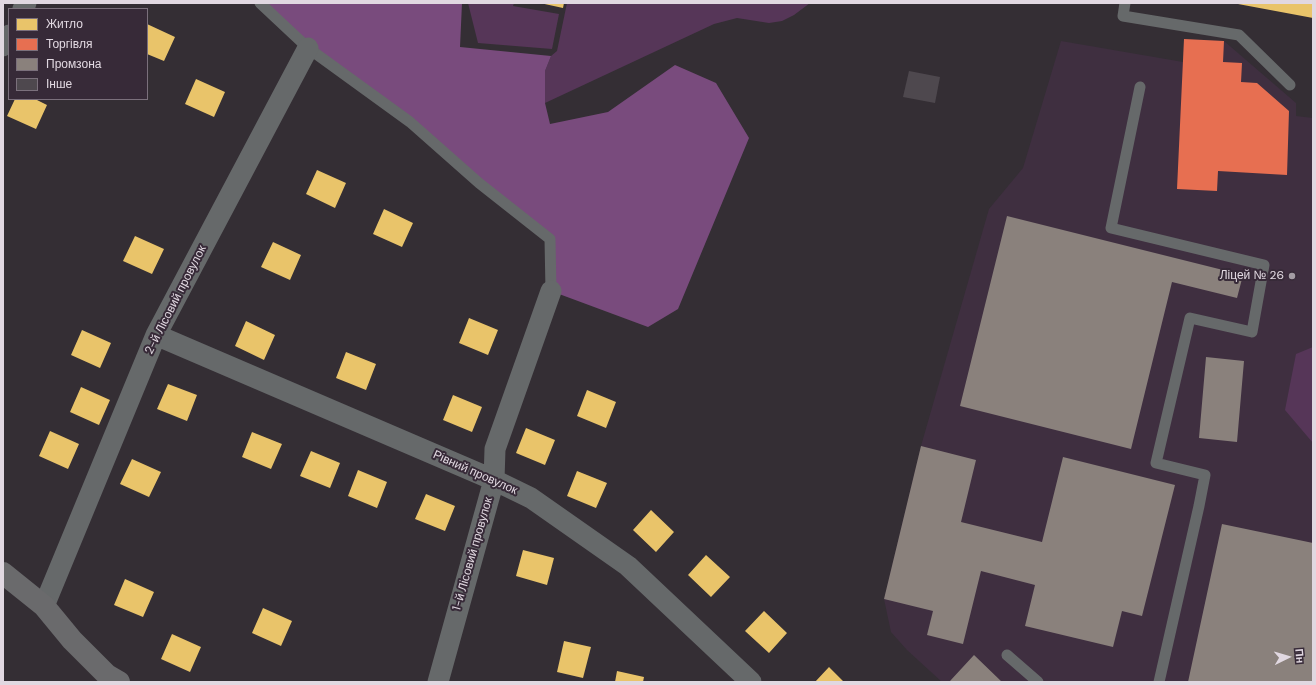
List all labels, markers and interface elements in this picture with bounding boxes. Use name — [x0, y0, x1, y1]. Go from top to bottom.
legend — [8, 8, 148, 100]
text: Житло — [46, 16, 83, 32]
text: Торгівля — [46, 36, 92, 52]
text: Промзона — [46, 56, 101, 72]
text: Інше — [46, 76, 72, 92]
street label: 2-й Лісовий провулок — [142, 243, 210, 357]
place label: Ліцей № 26 — [1220, 269, 1284, 283]
marker: Ліцей № 26 — [1287, 271, 1297, 281]
street label: Рівний провулок — [430, 448, 520, 498]
street label: 1-й Лісовий провулок — [450, 496, 496, 612]
north arrow — [1268, 637, 1308, 677]
text: Пн — [1292, 648, 1308, 664]

